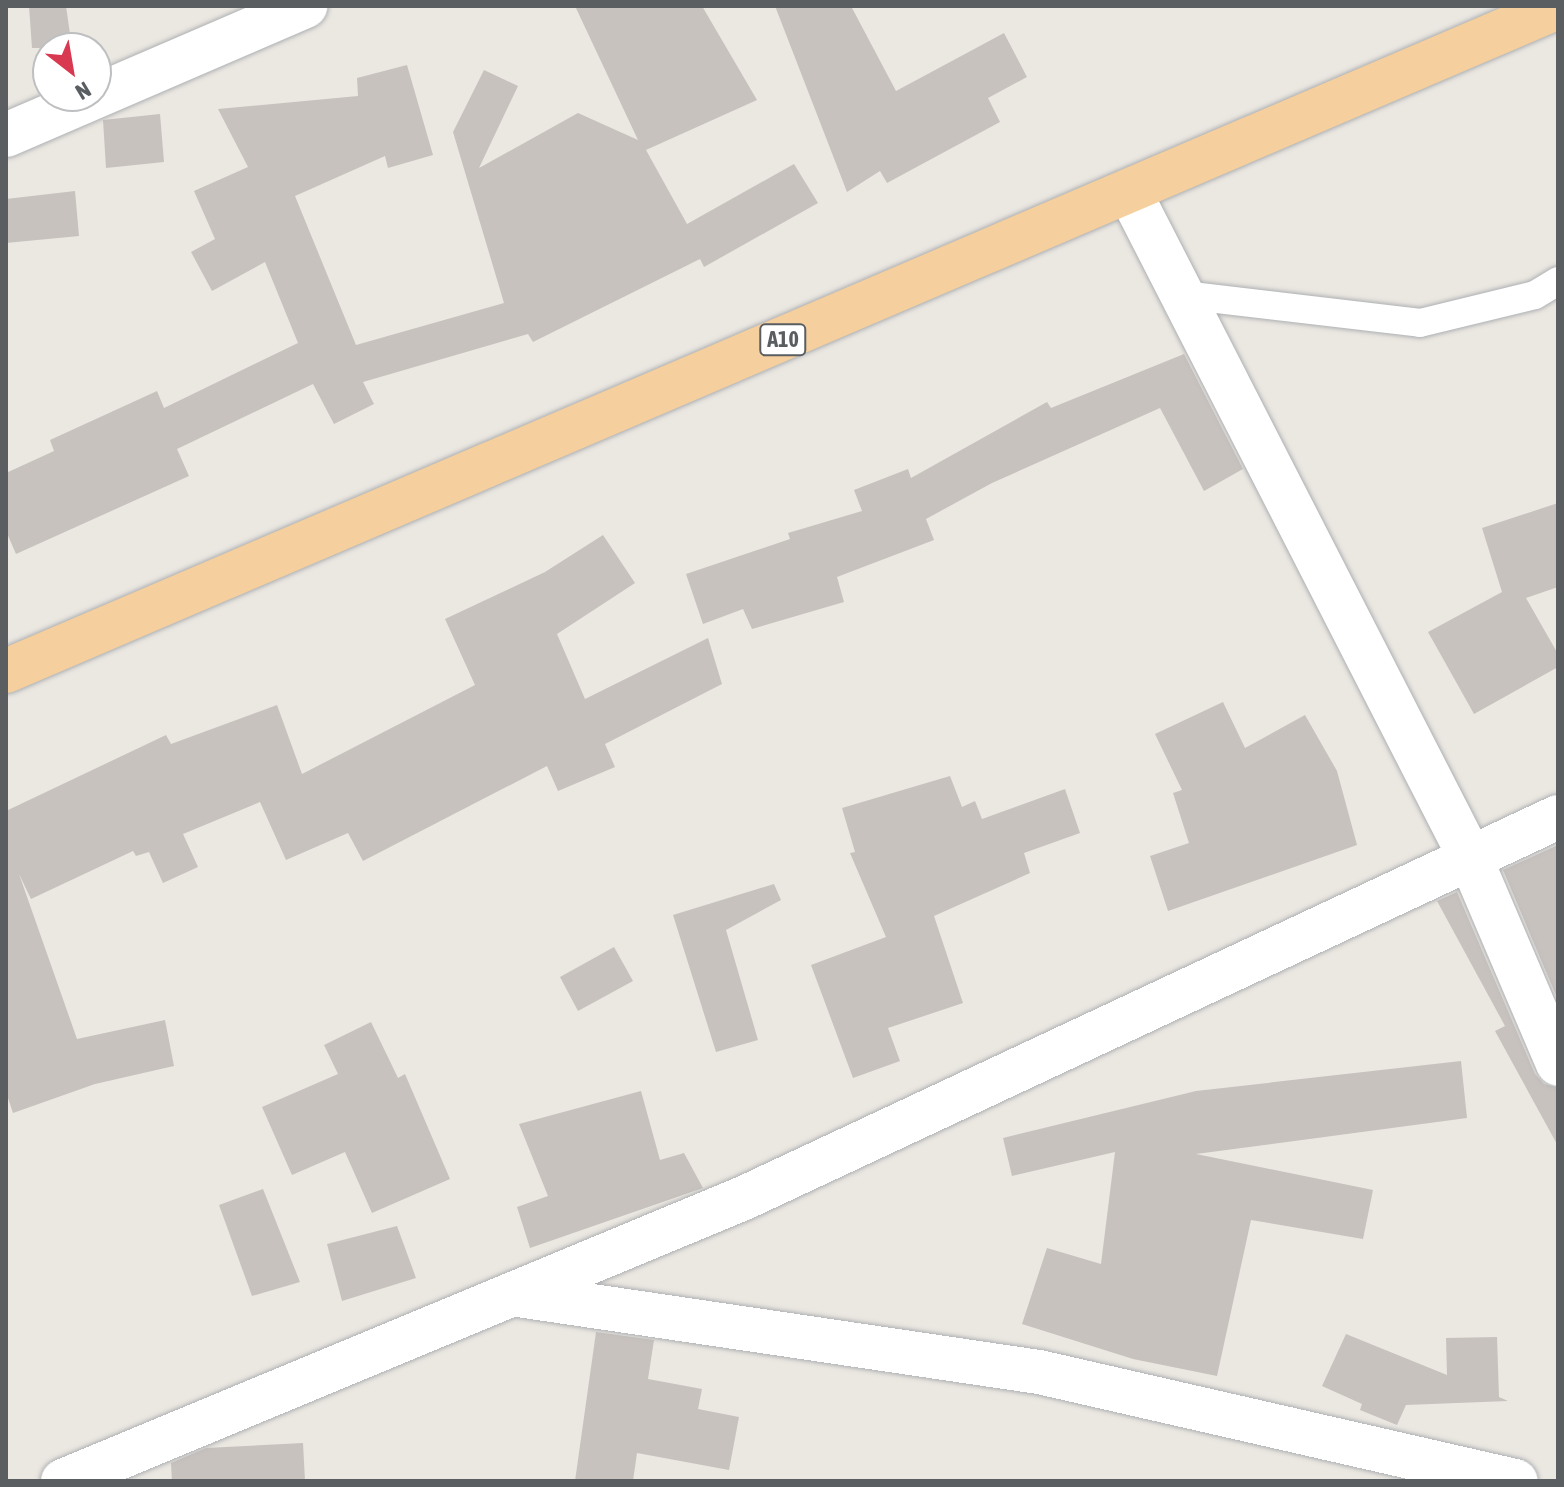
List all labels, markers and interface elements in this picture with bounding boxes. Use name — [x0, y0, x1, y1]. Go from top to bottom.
north arrow — [32, 32, 112, 112]
text: N — [71, 76, 96, 105]
road number: A10 — [759, 322, 807, 358]

